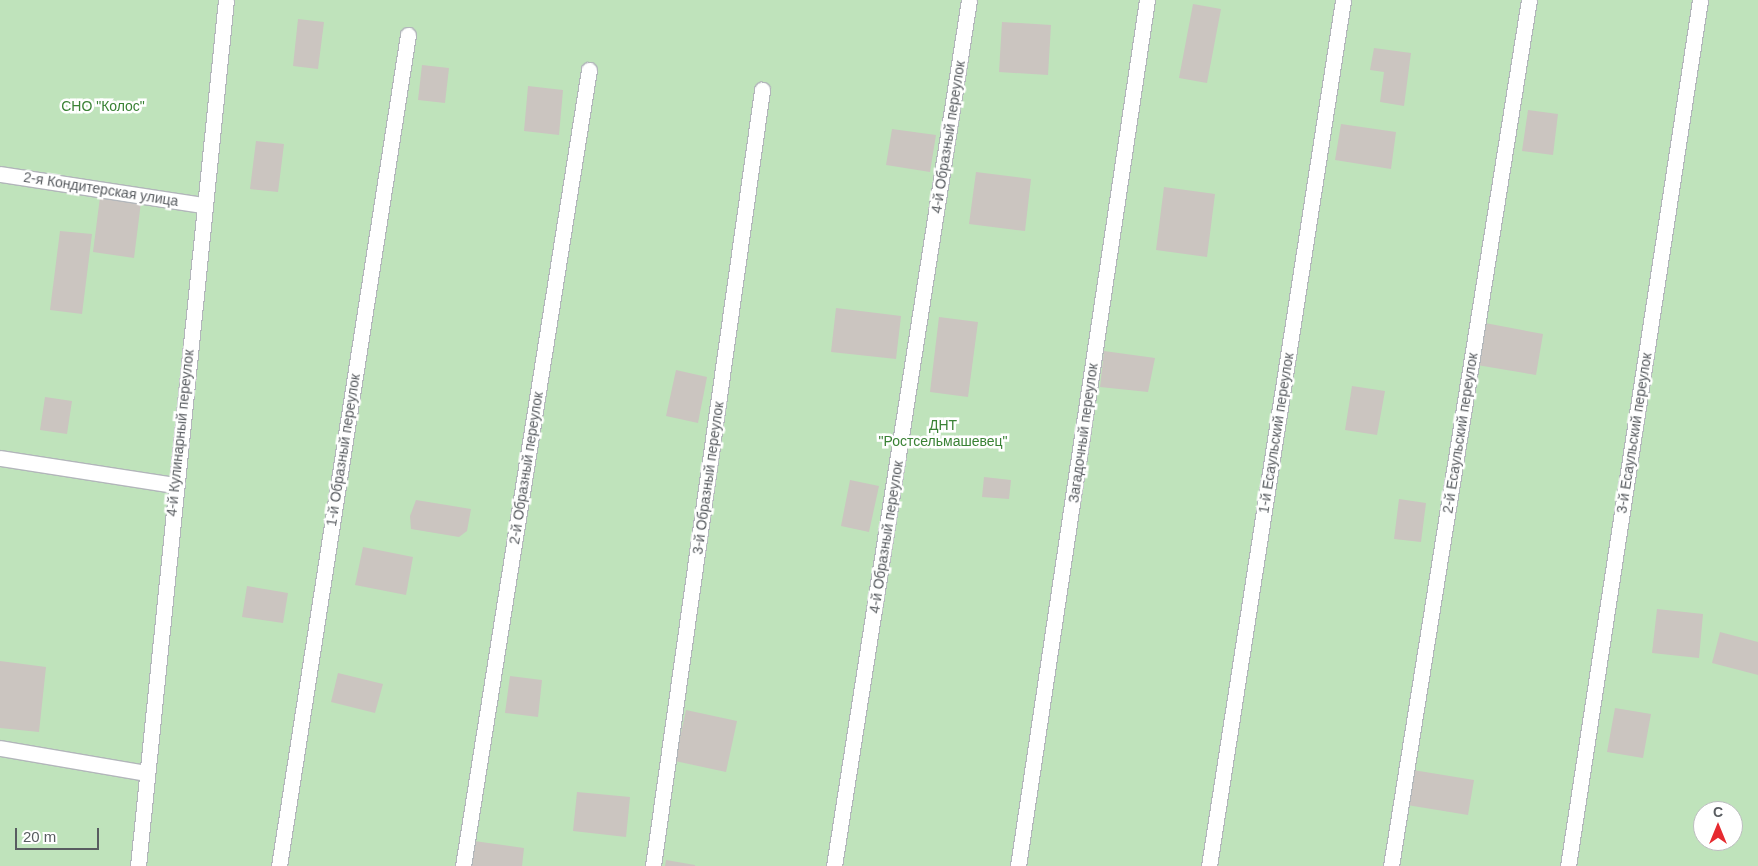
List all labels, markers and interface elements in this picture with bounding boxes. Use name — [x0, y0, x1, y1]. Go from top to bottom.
street label: 4-й Образный переулок — [928, 60, 968, 214]
park label: СНО "Колос" — [61, 98, 145, 114]
street label: 2-я Кондитерская улица — [22, 168, 180, 210]
street label: 4-й Кулинарный переулок — [163, 349, 197, 517]
street label: 1-й Есаульский переулок — [1255, 351, 1297, 515]
street label: 2-й Есаульский переулок — [1439, 351, 1481, 515]
street label: 3-й Есаульский переулок — [1613, 351, 1655, 515]
street label: Загадочный переулок — [1065, 362, 1101, 504]
street label: 1-й Образный переулок — [323, 373, 363, 527]
street label: 2-й Образный переулок — [506, 391, 546, 545]
street label: 3-й Образный переулок — [689, 401, 727, 555]
park label: ДНТ "Ростсельмашевец" — [878, 417, 1008, 450]
street label: 4-й Образный переулок — [866, 460, 906, 614]
north arrow — [1693, 801, 1743, 851]
text: С — [1713, 804, 1723, 820]
scale bar — [18, 818, 101, 850]
text: 20 m — [23, 828, 56, 845]

